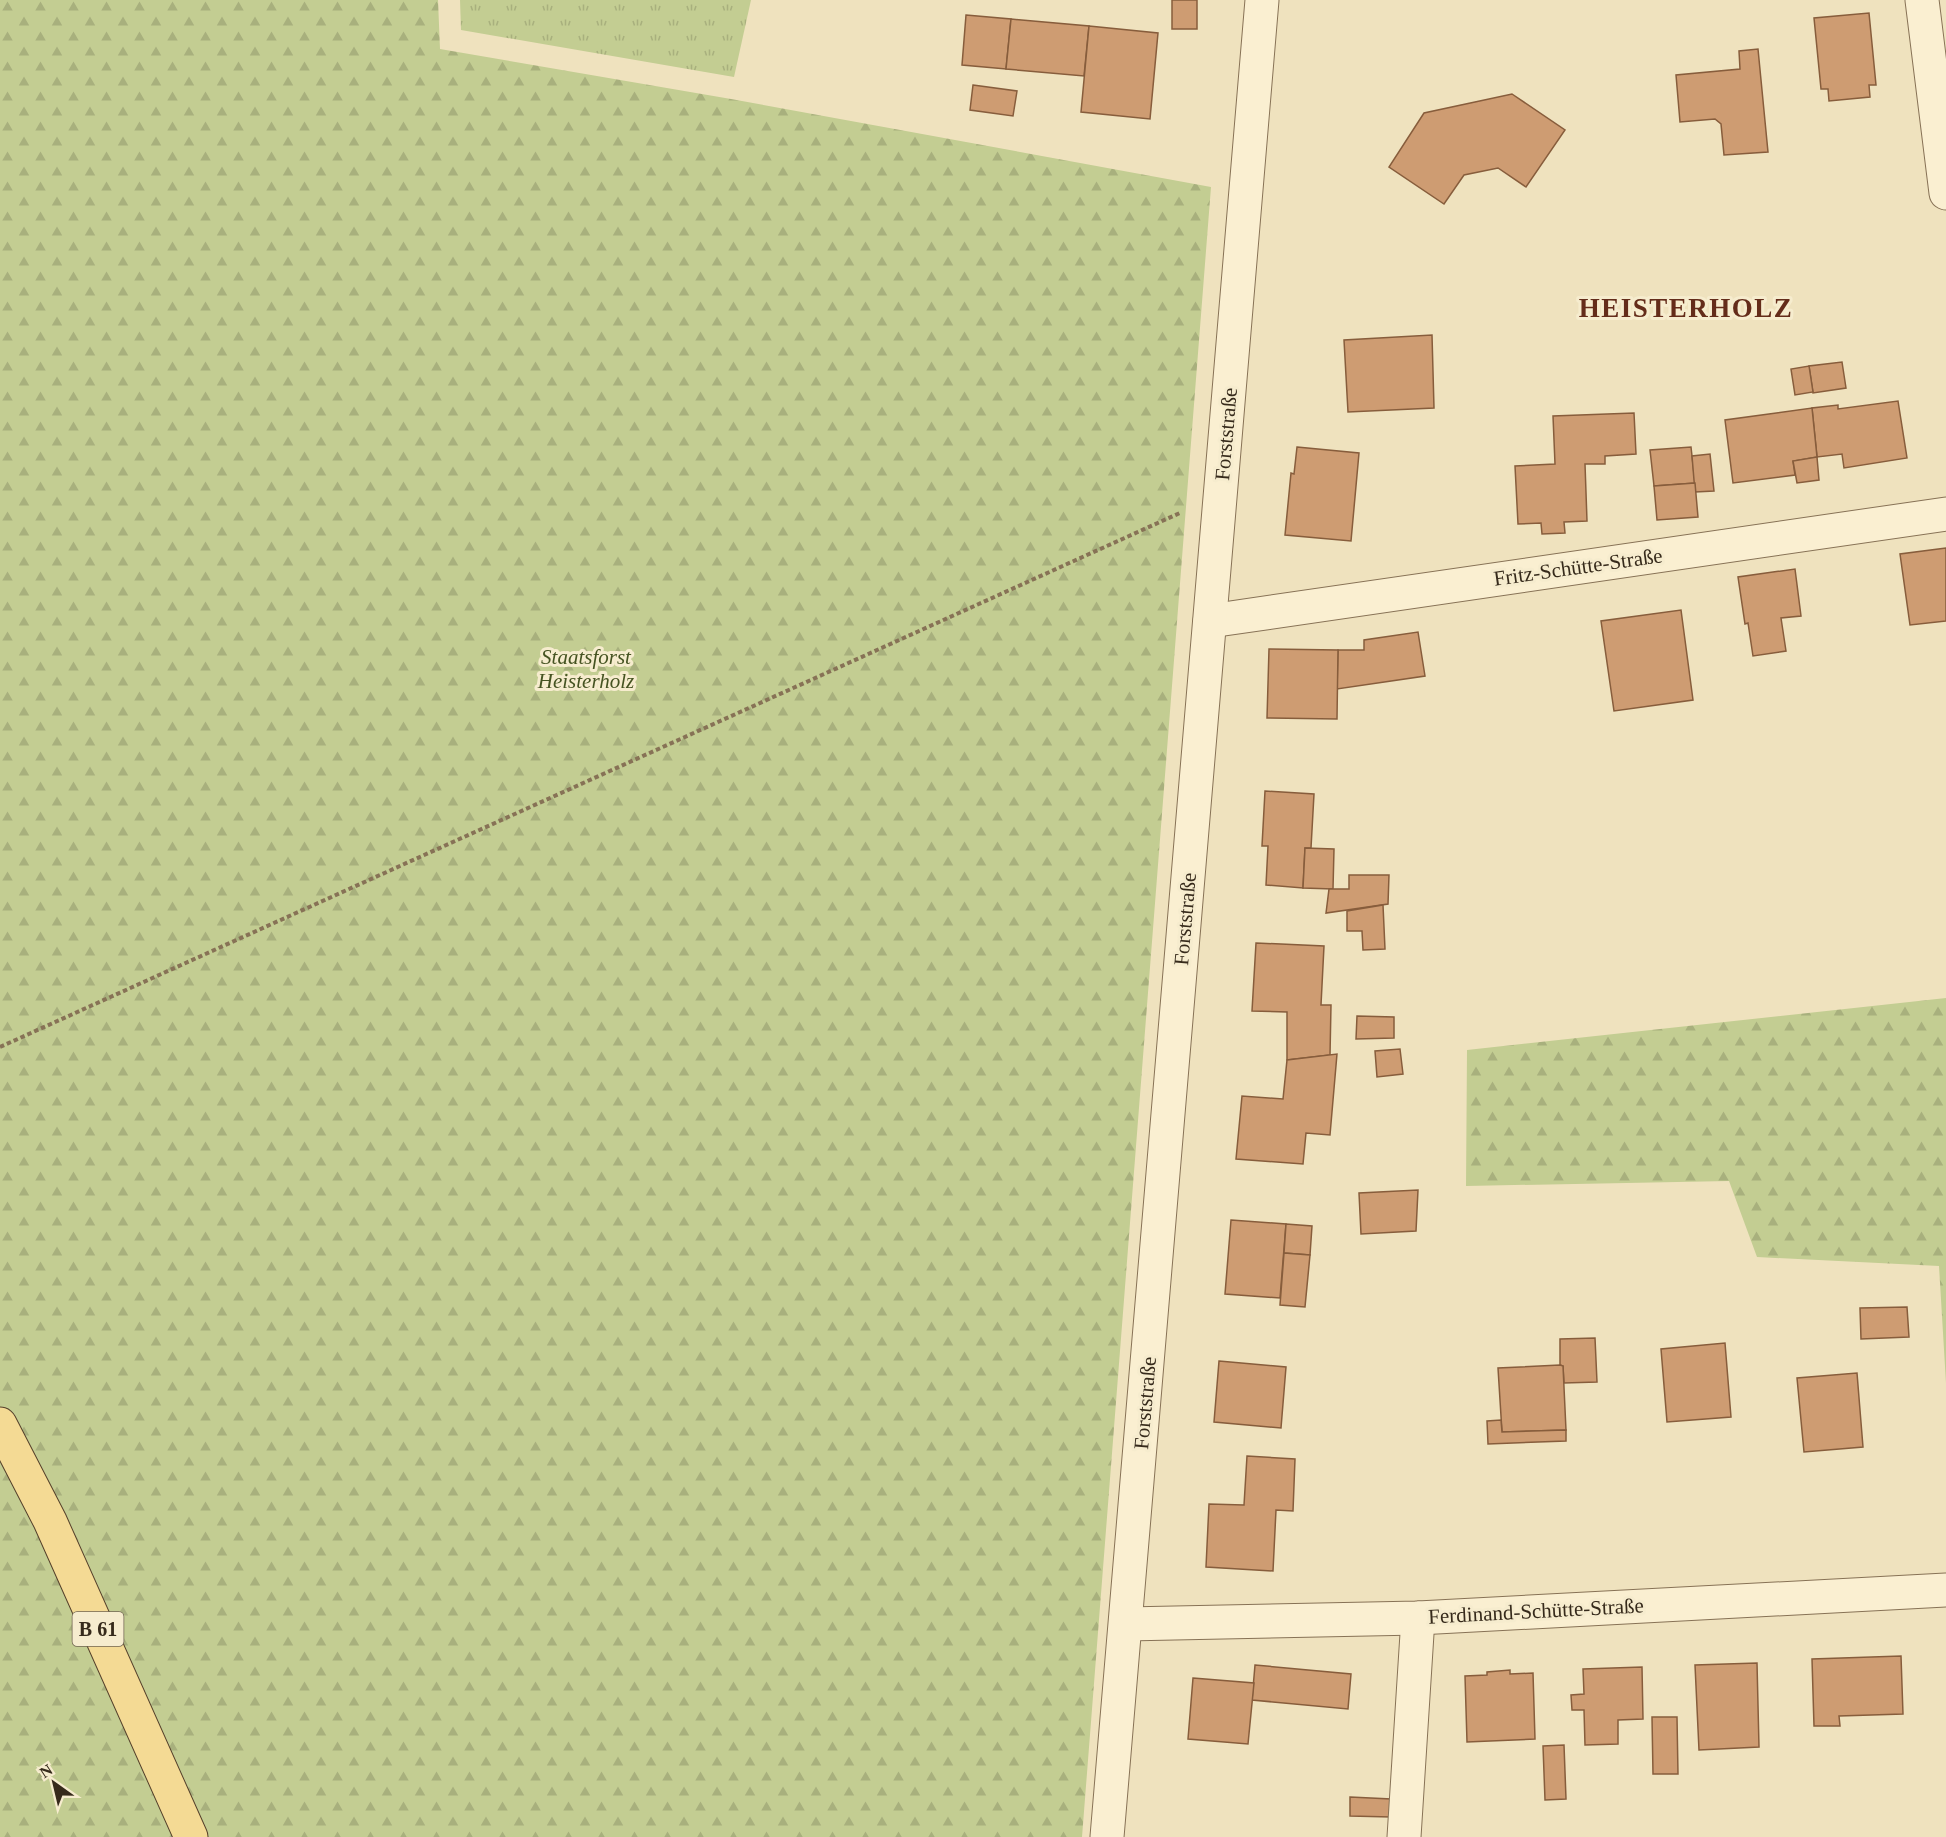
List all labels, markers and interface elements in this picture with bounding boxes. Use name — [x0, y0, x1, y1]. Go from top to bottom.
district label: HEISTERHOLZ — [1579, 293, 1793, 323]
street label: Forststraße — [1210, 386, 1242, 482]
street label: Fritz-Schütte-Straße — [1492, 543, 1664, 591]
park label: Staatsforst Heisterholz — [537, 645, 634, 693]
street label: Forststraße — [1169, 871, 1201, 967]
street label: Forststraße — [1129, 1355, 1161, 1451]
street label: Ferdinand-Schütte-Straße — [1428, 1593, 1644, 1629]
road number: B 61 — [72, 1612, 124, 1646]
north arrow — [24, 1753, 84, 1813]
text: N — [36, 1760, 56, 1781]

